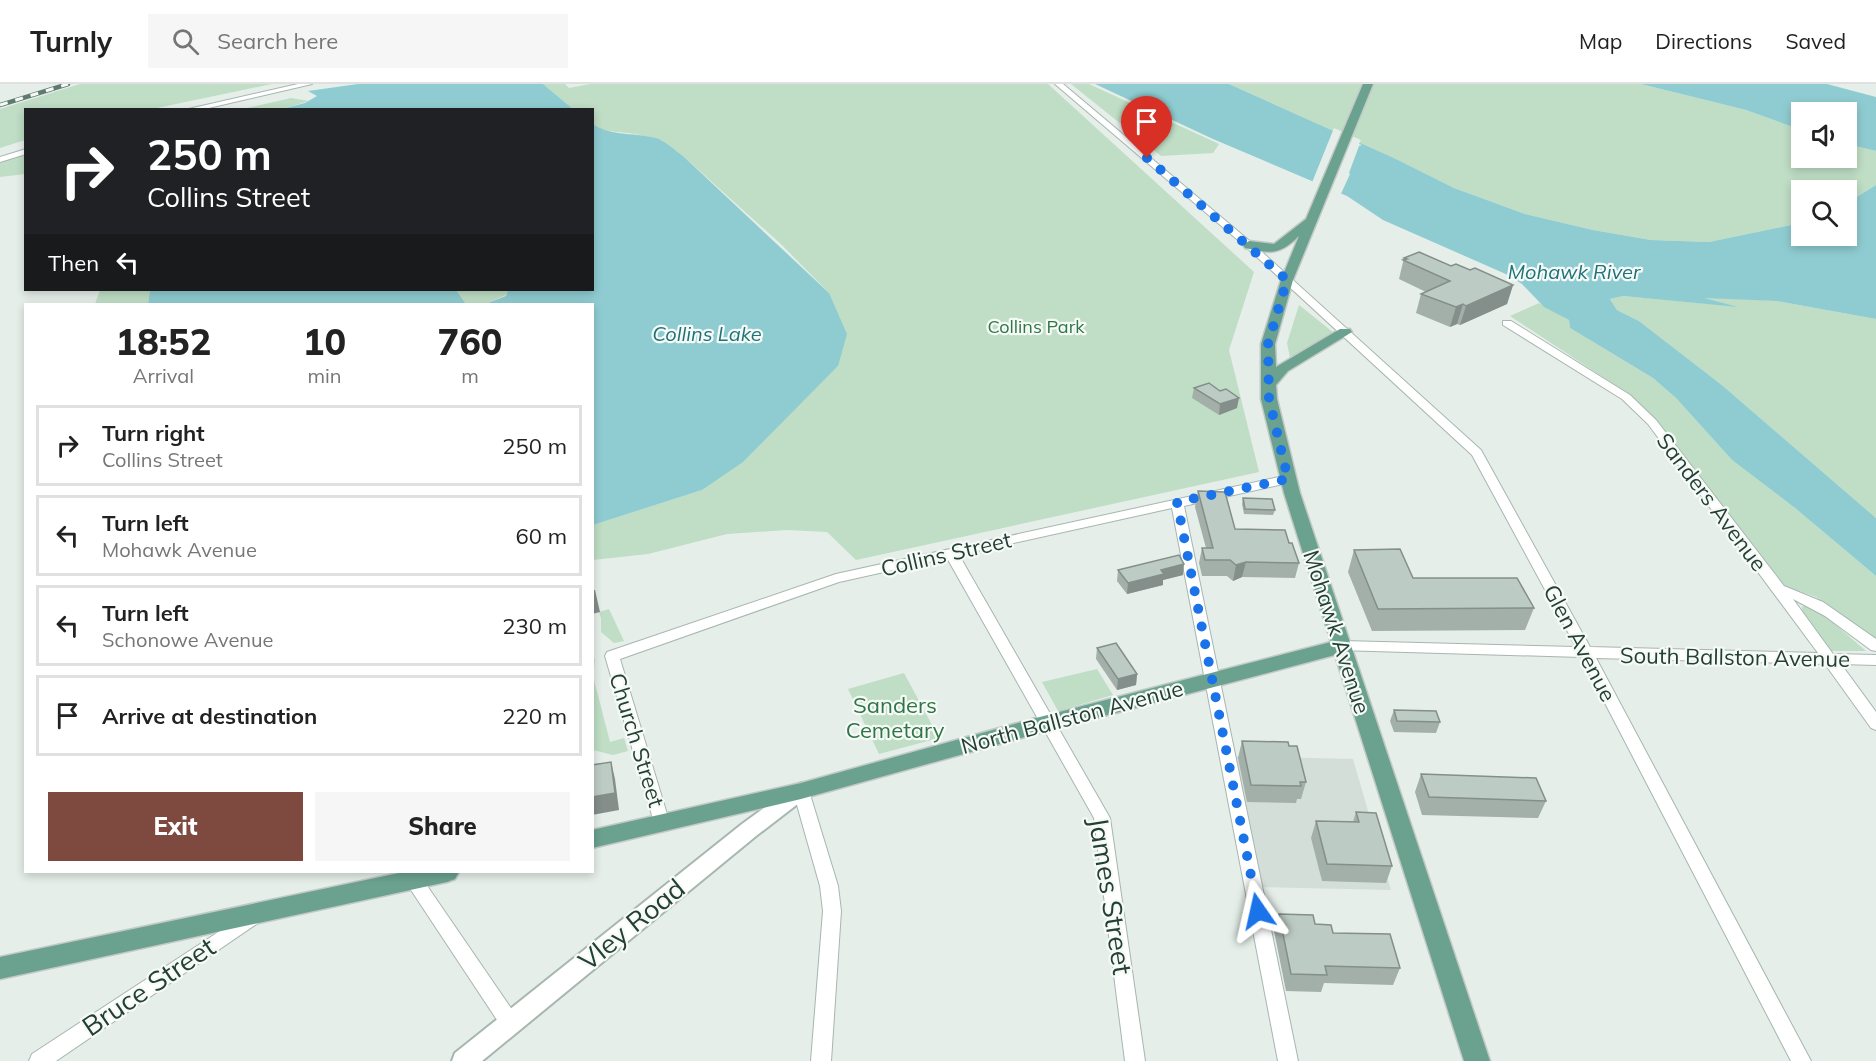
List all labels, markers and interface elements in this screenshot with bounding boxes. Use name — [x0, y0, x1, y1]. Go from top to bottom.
search box — [148, 14, 568, 68]
text: Turnly — [30, 24, 112, 59]
icon: search — [169, 25, 202, 58]
text: Search here — [217, 27, 338, 55]
text: Map — [1579, 28, 1622, 54]
text: Directions — [1655, 28, 1752, 54]
text: Saved — [1785, 28, 1846, 54]
pin — [1121, 96, 1172, 158]
map controls — [1791, 102, 1857, 246]
button: sound — [1791, 102, 1857, 168]
icon: arrive — [1130, 105, 1163, 138]
text: 250 m — [147, 128, 272, 181]
icon: right — [48, 132, 126, 210]
text: Collins Street — [147, 180, 310, 214]
button: search — [1791, 180, 1857, 246]
icon: left — [111, 246, 144, 279]
text: Then — [48, 249, 99, 277]
water label: Mohawk River — [1508, 259, 1641, 284]
park label: Collins Park — [988, 315, 1085, 338]
text: 18:52 — [116, 319, 211, 364]
text: 10 — [303, 319, 346, 364]
text: 760 — [438, 319, 502, 364]
water label: Collins Lake — [652, 321, 762, 346]
text: Arrival — [133, 363, 194, 388]
text: min — [307, 363, 341, 388]
text: m — [461, 363, 479, 388]
text: Turn right — [102, 419, 205, 447]
street label: Sanders Avenue — [1651, 427, 1773, 577]
icon: right — [51, 429, 84, 462]
text: 250 m — [502, 432, 567, 460]
text: Collins Street — [102, 447, 223, 472]
text: Turn left — [102, 509, 189, 537]
icon: left — [51, 519, 84, 552]
text: 60 m — [516, 522, 567, 550]
street label: Collins Street — [878, 525, 1014, 583]
text: Mohawk Avenue — [102, 537, 257, 562]
street label: Mohawk Avenue — [1297, 547, 1377, 717]
street label: Glen Avenue — [1537, 580, 1623, 706]
text: Turn left — [102, 599, 189, 627]
icon: left — [51, 609, 84, 642]
text: 230 m — [502, 612, 567, 640]
text: Schonowe Avenue — [102, 627, 274, 652]
street label: South Ballston Avenue — [1620, 641, 1850, 673]
street label: Church Street — [603, 670, 671, 811]
street label: North Ballston Avenue — [958, 674, 1186, 760]
park label: Sanders Cemetary — [846, 691, 945, 744]
icon: arrive — [51, 699, 84, 732]
text: Arrive at destination — [102, 702, 317, 730]
text: 220 m — [502, 702, 567, 730]
button: Exit — [48, 792, 303, 861]
button: Share — [315, 792, 570, 861]
street label: James Street — [1082, 815, 1140, 977]
street label: Vley Road — [571, 871, 692, 978]
position arrow — [1226, 879, 1290, 943]
street label: Bruce Street — [75, 929, 221, 1043]

